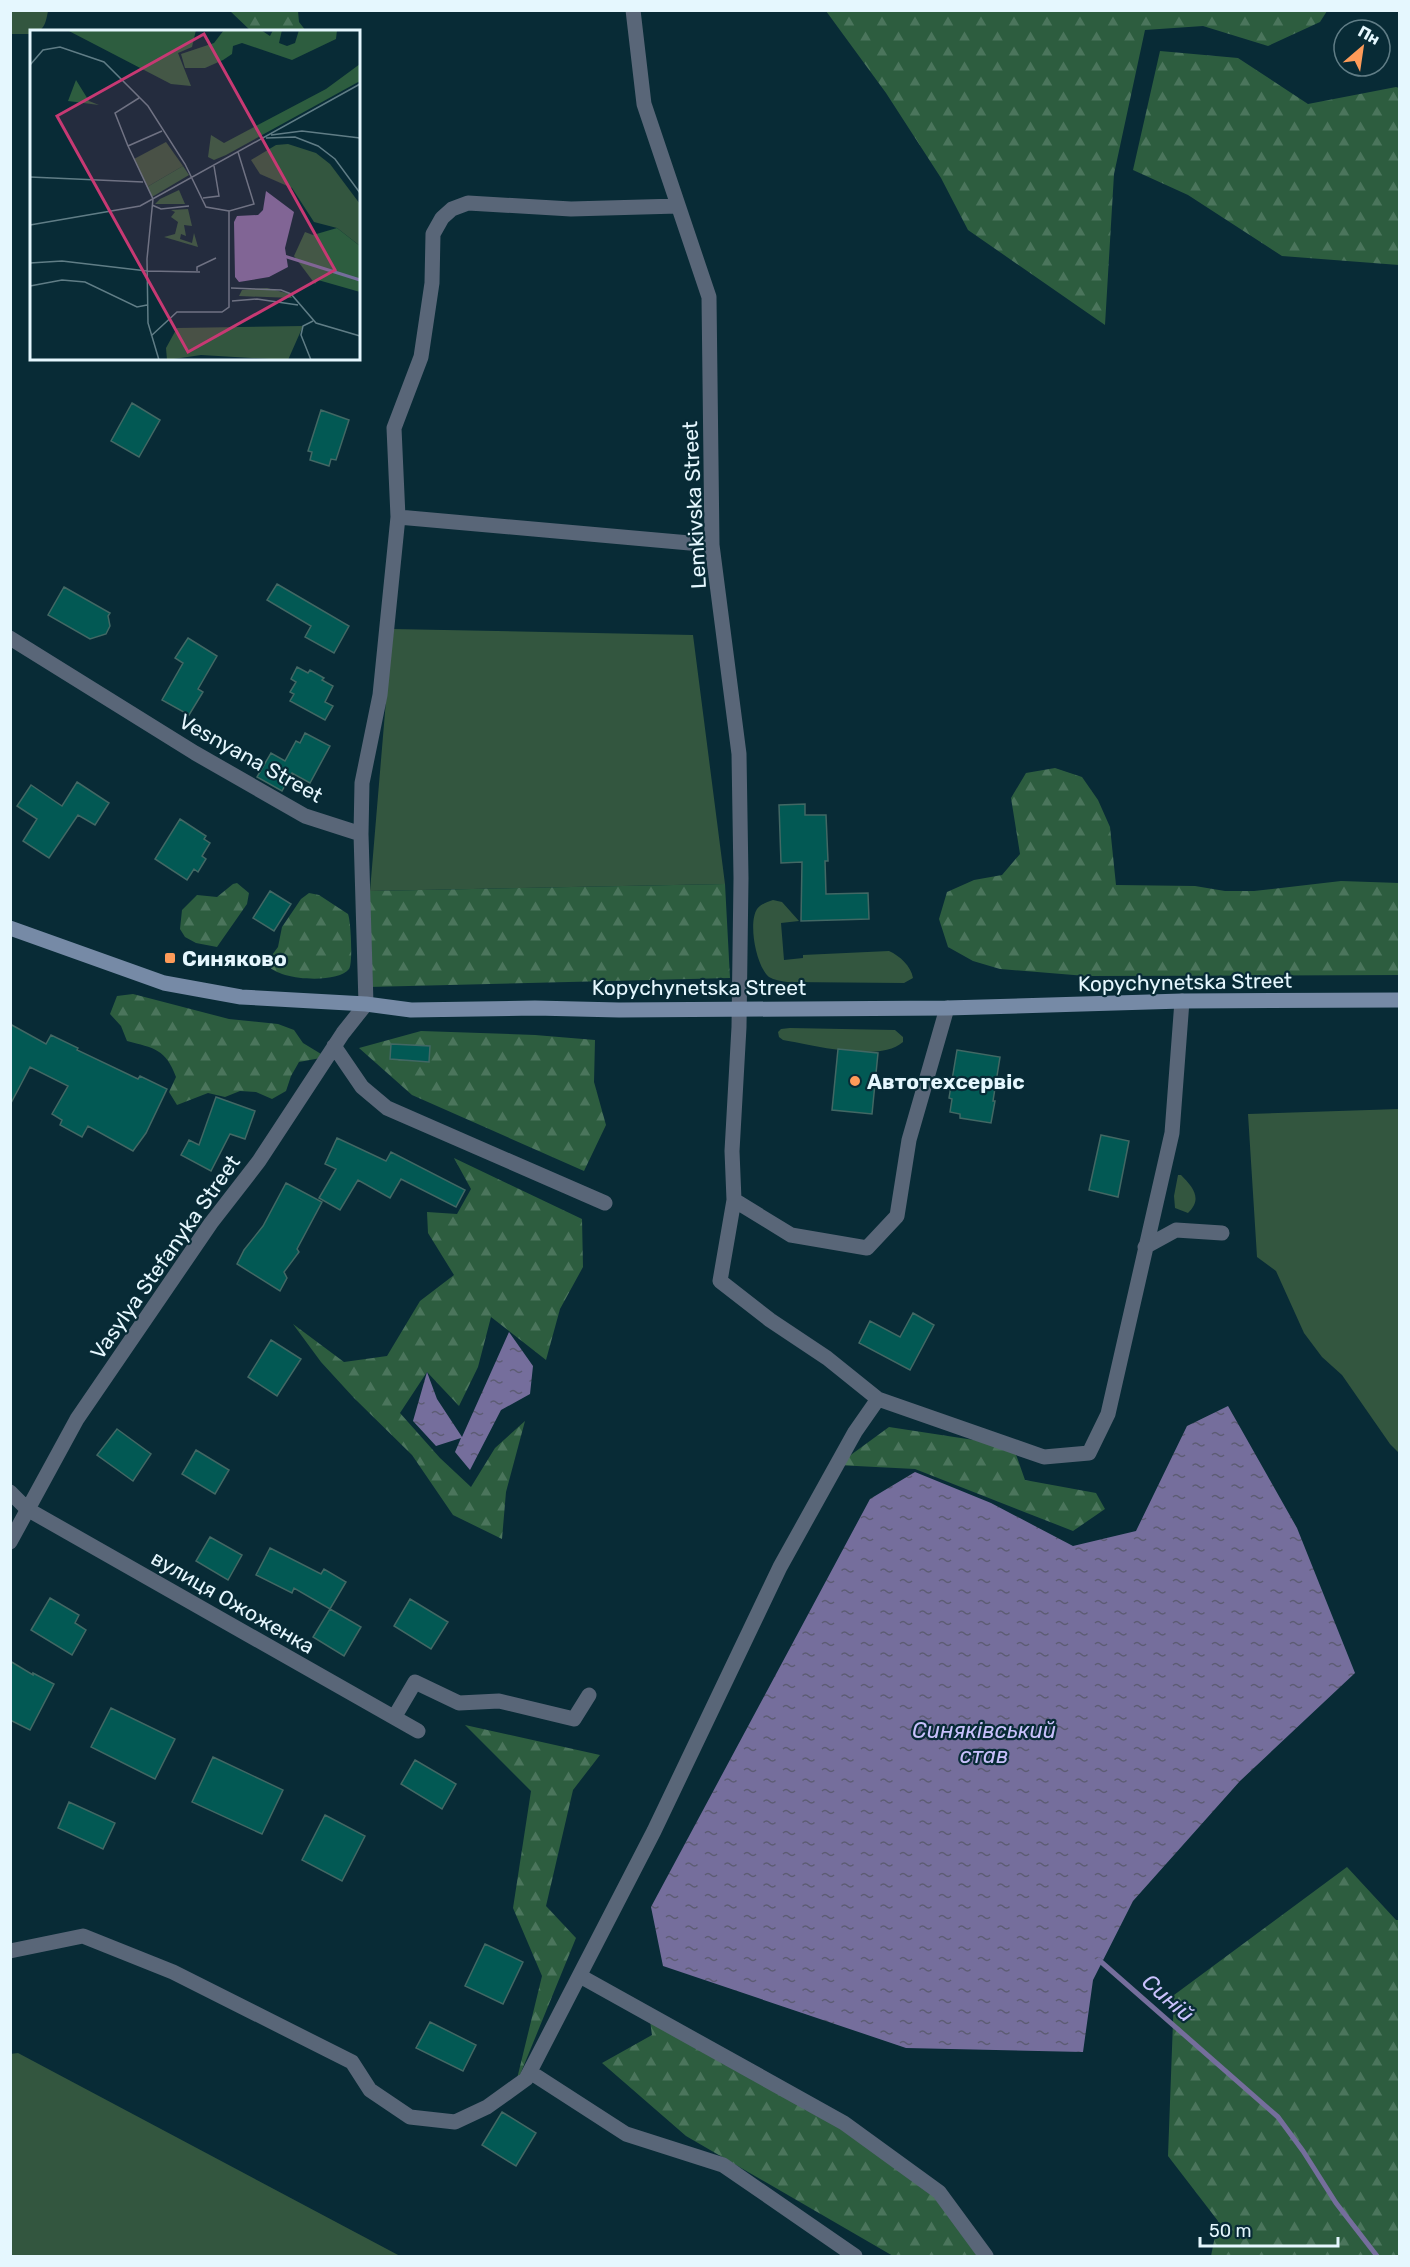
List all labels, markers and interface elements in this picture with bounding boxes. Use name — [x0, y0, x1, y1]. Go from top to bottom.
north arrow — [1332, 18, 1392, 78]
text: Пн — [1355, 22, 1383, 49]
inset map — [30, 30, 360, 360]
street label: Lemkivska Street — [677, 420, 711, 590]
street label: Vesnyana Street — [175, 708, 327, 808]
place label: Синяково — [182, 946, 287, 971]
marker: Синяково — [163, 951, 177, 965]
street label: Kopychynetska Street — [1078, 968, 1292, 996]
street label: Kopychynetska Street — [592, 975, 806, 1000]
place label: Автотехсервіс — [867, 1069, 1025, 1094]
marker: Автотехсервіс — [848, 1074, 862, 1088]
street label: Vasylya Stefanyka Street — [85, 1150, 245, 1364]
street label: вулиця Ожоженка — [147, 1545, 319, 1659]
water label: Синяківський став — [912, 1717, 1056, 1769]
water label: Синій — [1137, 1968, 1199, 2028]
scale bar — [1200, 2210, 1338, 2248]
text: 50 m — [1209, 2220, 1252, 2242]

